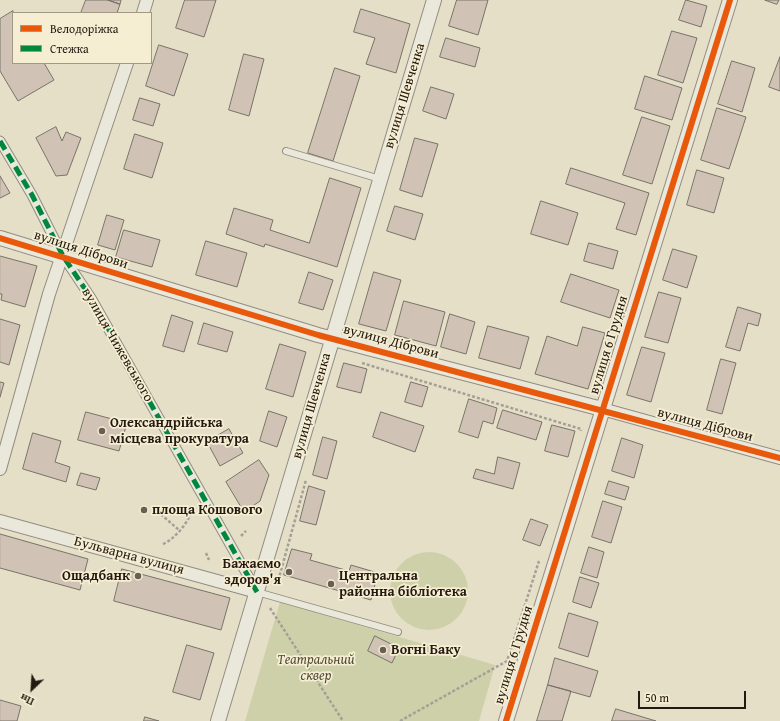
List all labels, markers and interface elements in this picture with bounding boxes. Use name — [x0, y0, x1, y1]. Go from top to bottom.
legend — [12, 12, 152, 64]
text: Велодоріжка — [50, 20, 118, 37]
text: Стежка — [50, 40, 89, 57]
street label: вулиця Шевченка — [381, 41, 429, 151]
street label: вулиця Діброви — [32, 227, 130, 273]
street label: вулиця Чижевського — [77, 285, 157, 405]
street label: вулиця 6 Грудня — [586, 294, 632, 396]
street label: вулиця Діброви — [341, 321, 441, 363]
street label: вулиця Шевченка — [289, 351, 335, 461]
street label: вулиця Діброви — [655, 404, 755, 446]
place label: Олександрійська місцева прокуратура — [110, 415, 249, 448]
marker: Олександрійська місцева прокуратура — [97, 426, 107, 436]
place label: площа Кошового — [152, 502, 262, 518]
marker: площа Кошового — [139, 505, 149, 515]
street label: Бульварна вулиця — [72, 533, 186, 579]
place label: Бажаємо здоров'я — [223, 556, 281, 588]
marker: Бажаємо здоров'я — [284, 567, 294, 577]
place label: Ощадбанк — [62, 568, 130, 584]
place label: Центральна районна бібліотека — [339, 568, 467, 600]
marker: Ощадбанк — [133, 571, 143, 581]
marker: Центральна районна бібліотека — [326, 579, 336, 589]
street label: вулиця 6 Грудня — [491, 604, 537, 706]
place label: Вогні Баку — [391, 642, 461, 658]
marker: Вогні Баку — [378, 645, 388, 655]
park label: Театральний сквер — [277, 652, 355, 684]
north arrow — [12, 669, 52, 709]
scale bar — [640, 683, 748, 709]
text: 50 m — [645, 689, 669, 706]
text: Пн — [17, 690, 37, 710]

